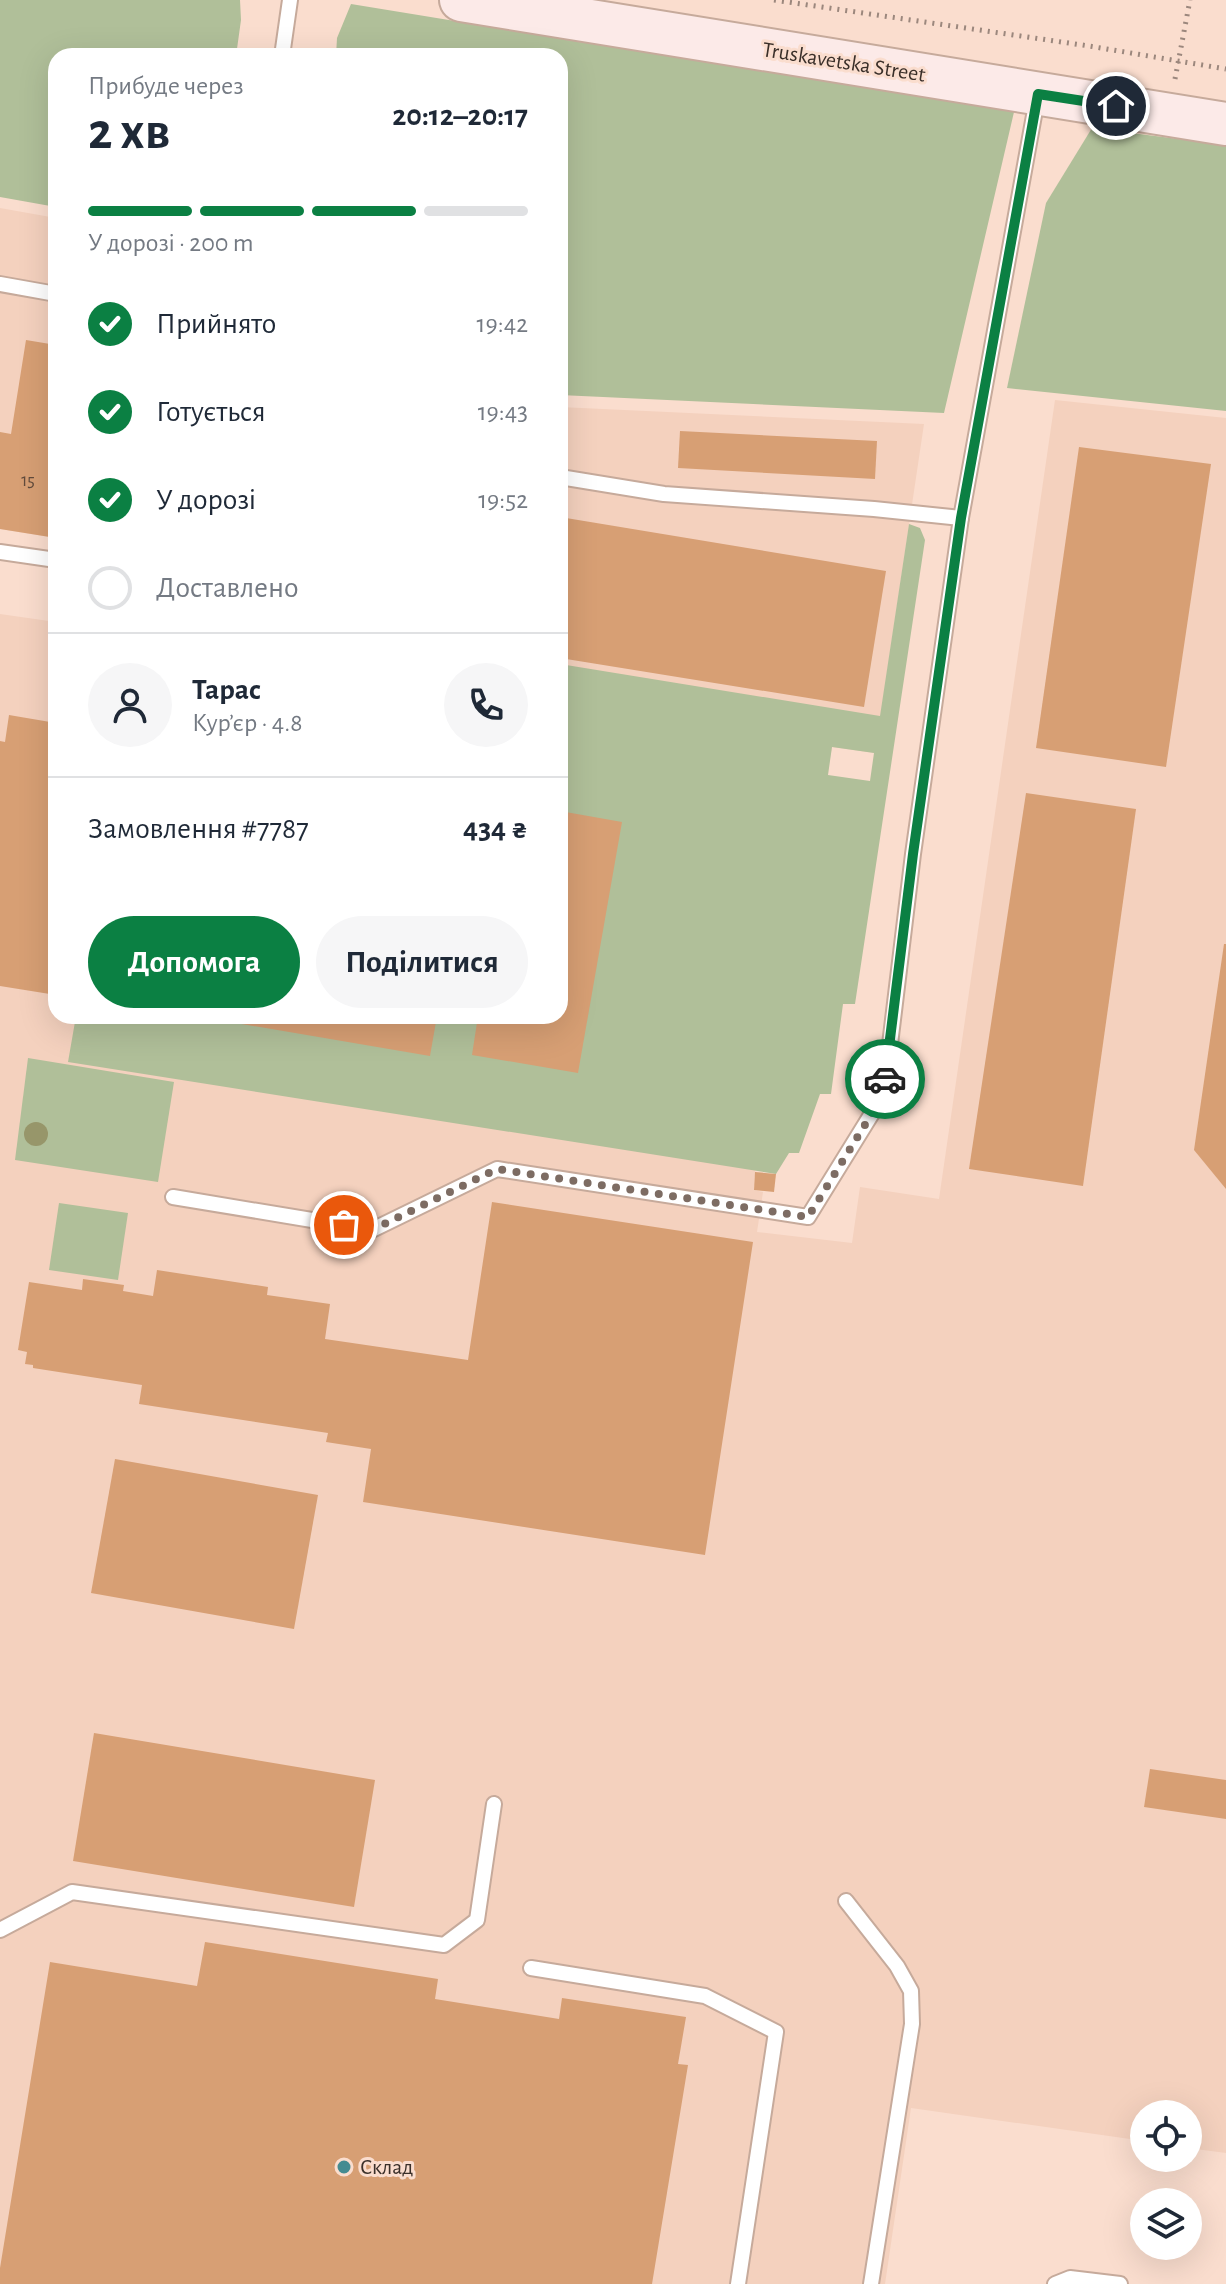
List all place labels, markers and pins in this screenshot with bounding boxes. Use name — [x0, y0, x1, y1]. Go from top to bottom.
pin — [1082, 72, 1150, 140]
pin — [310, 1191, 378, 1259]
place label: Склад — [360, 2156, 413, 2178]
marker: Склад — [335, 2158, 353, 2176]

